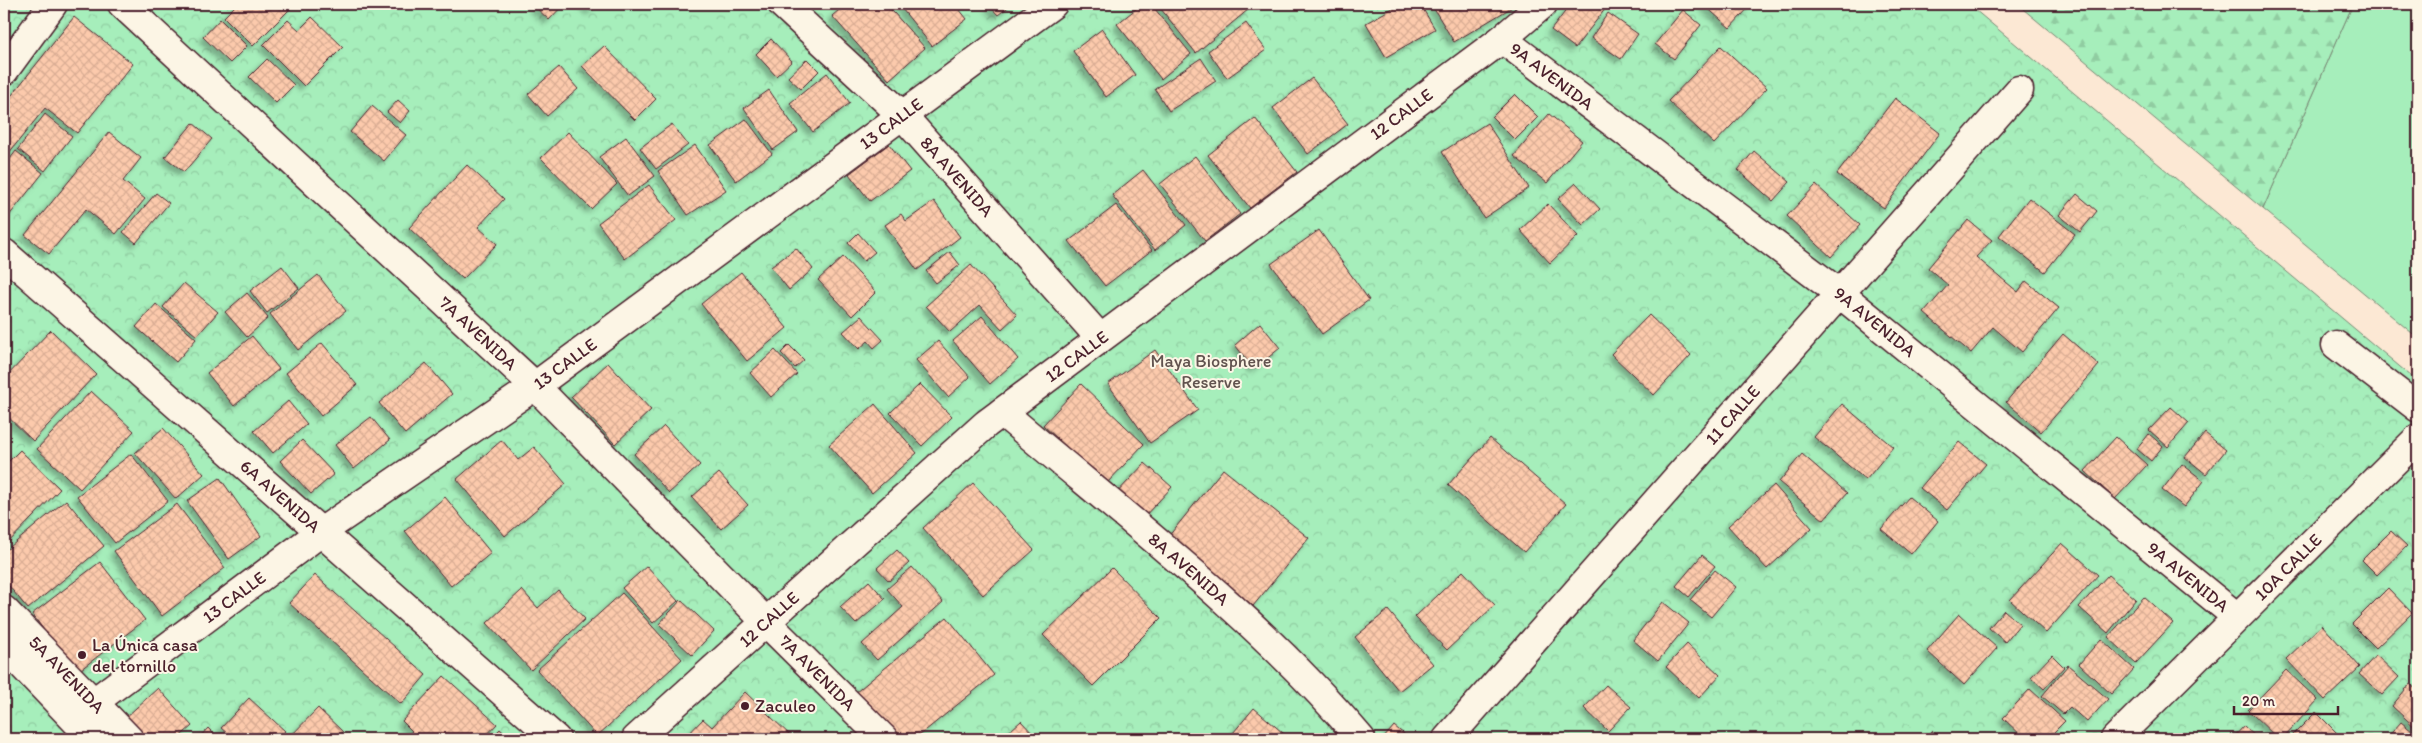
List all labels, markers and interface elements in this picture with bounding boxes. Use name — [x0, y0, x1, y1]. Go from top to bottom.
street label: 9A AVENIDA — [1505, 38, 1598, 115]
street label: 12 CALLE — [1365, 83, 1437, 145]
street label: 13 CALLE — [855, 93, 927, 154]
street label: 8A AVENIDA — [915, 132, 999, 222]
street label: 9A AVENIDA — [1829, 282, 1921, 362]
street label: 7A AVENIDA — [434, 292, 522, 375]
street label: 12 CALLE — [1041, 326, 1113, 387]
street label: 13 CALLE — [529, 333, 601, 395]
park label: Maya Biosphere Reserve — [1150, 350, 1272, 393]
street label: 11 CALLE — [1701, 381, 1765, 449]
street label: 6A AVENIDA — [236, 455, 325, 538]
street label: 8A AVENIDA — [1144, 528, 1234, 610]
street label: 10A CALLE — [2250, 529, 2326, 605]
street label: 9A AVENIDA — [2142, 537, 2234, 617]
street label: 13 CALLE — [198, 566, 270, 628]
street label: 12 CALLE — [734, 587, 804, 652]
street label: 7A AVENIDA — [774, 630, 860, 716]
street label: 5A AVENIDA — [24, 631, 109, 718]
place label: La Única casa del tornillo — [92, 634, 198, 677]
marker: La Única casa del tornillo — [76, 649, 88, 661]
scale bar — [2234, 683, 2338, 715]
text: 20 m — [2242, 692, 2276, 710]
place label: Zaculeo — [755, 695, 816, 717]
marker: Zaculeo — [739, 700, 751, 712]

